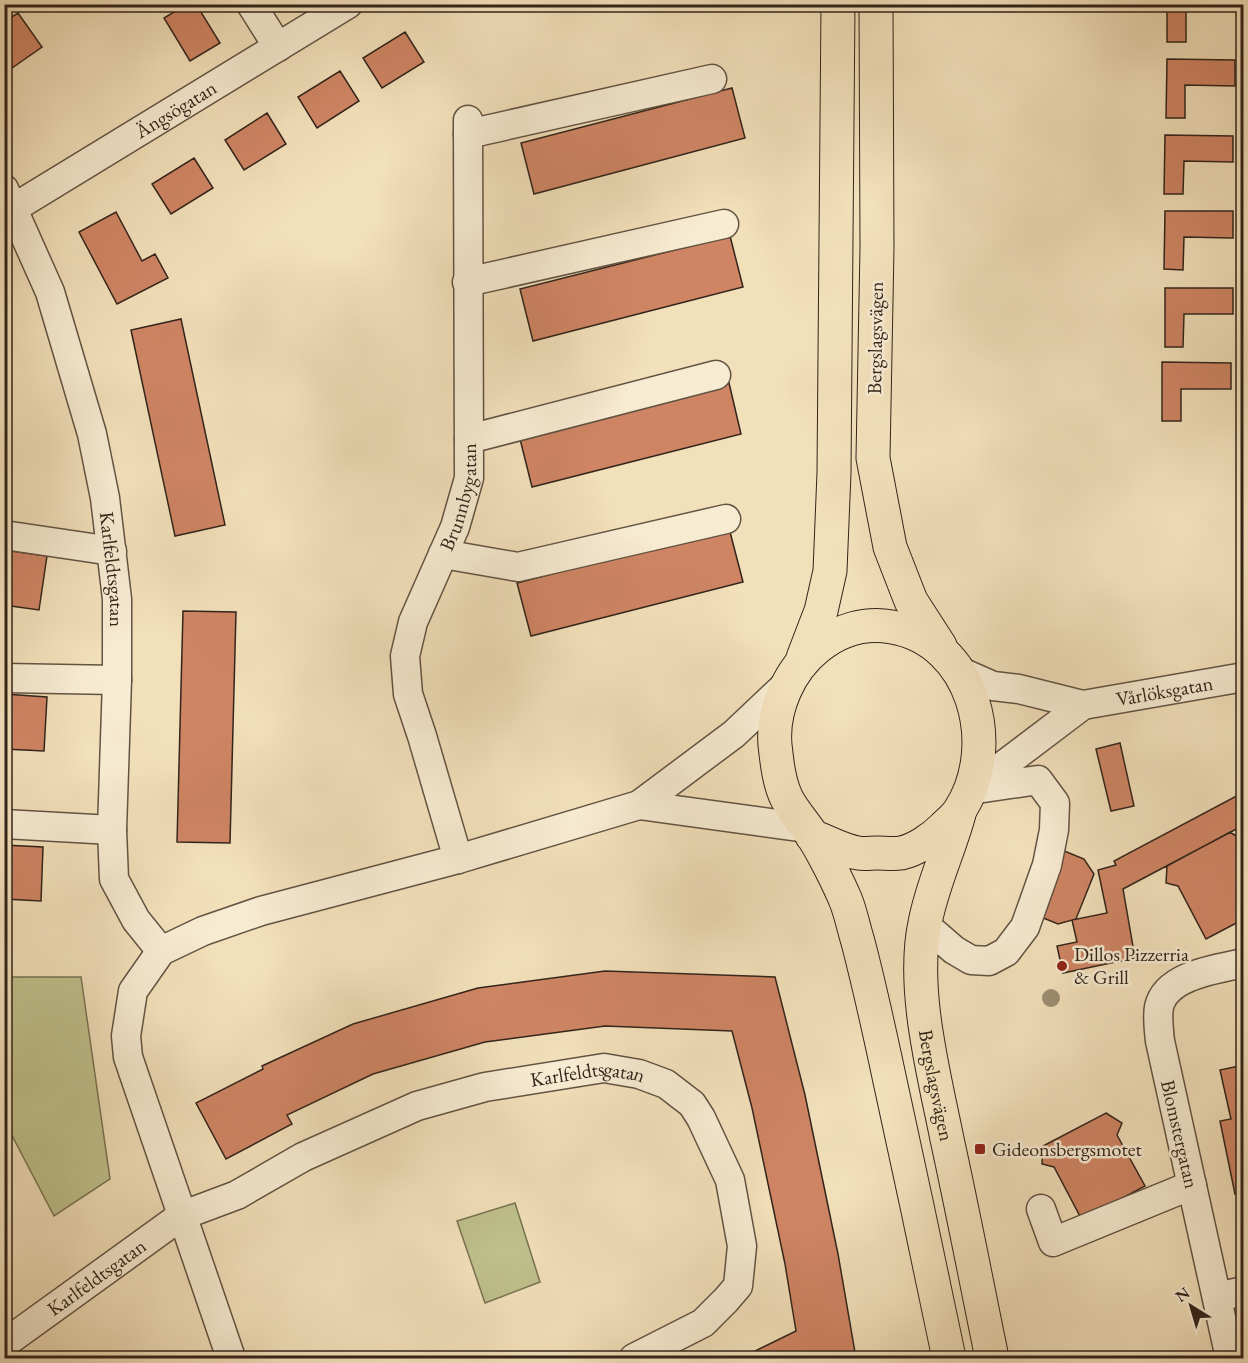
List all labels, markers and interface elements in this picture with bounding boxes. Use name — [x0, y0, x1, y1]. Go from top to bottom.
street label: Ängsögatan — [129, 74, 222, 145]
street label: Bergslagsvägen — [861, 281, 889, 395]
street label: Brunnbygatan — [433, 443, 482, 555]
street label: Karlfeldtsgatan — [94, 510, 130, 628]
street label: Vårlöksgatan — [1114, 670, 1215, 712]
place label: Dillos Pizzerria & Grill — [1074, 941, 1189, 990]
marker: Dillos Pizzerria & Grill — [1055, 959, 1069, 973]
street label: Bergslagsvägen — [913, 1028, 960, 1144]
street label: Karlfeldtsgatan — [528, 1055, 650, 1093]
street label: Blomstergatan — [1155, 1077, 1205, 1191]
place label: Gideonsbergsmotet — [992, 1136, 1143, 1162]
marker: Gideonsbergsmotet — [973, 1142, 987, 1156]
street label: Karlfeldtsgatan — [42, 1232, 151, 1322]
north arrow — [1161, 1276, 1221, 1336]
text: N — [1171, 1282, 1194, 1307]

